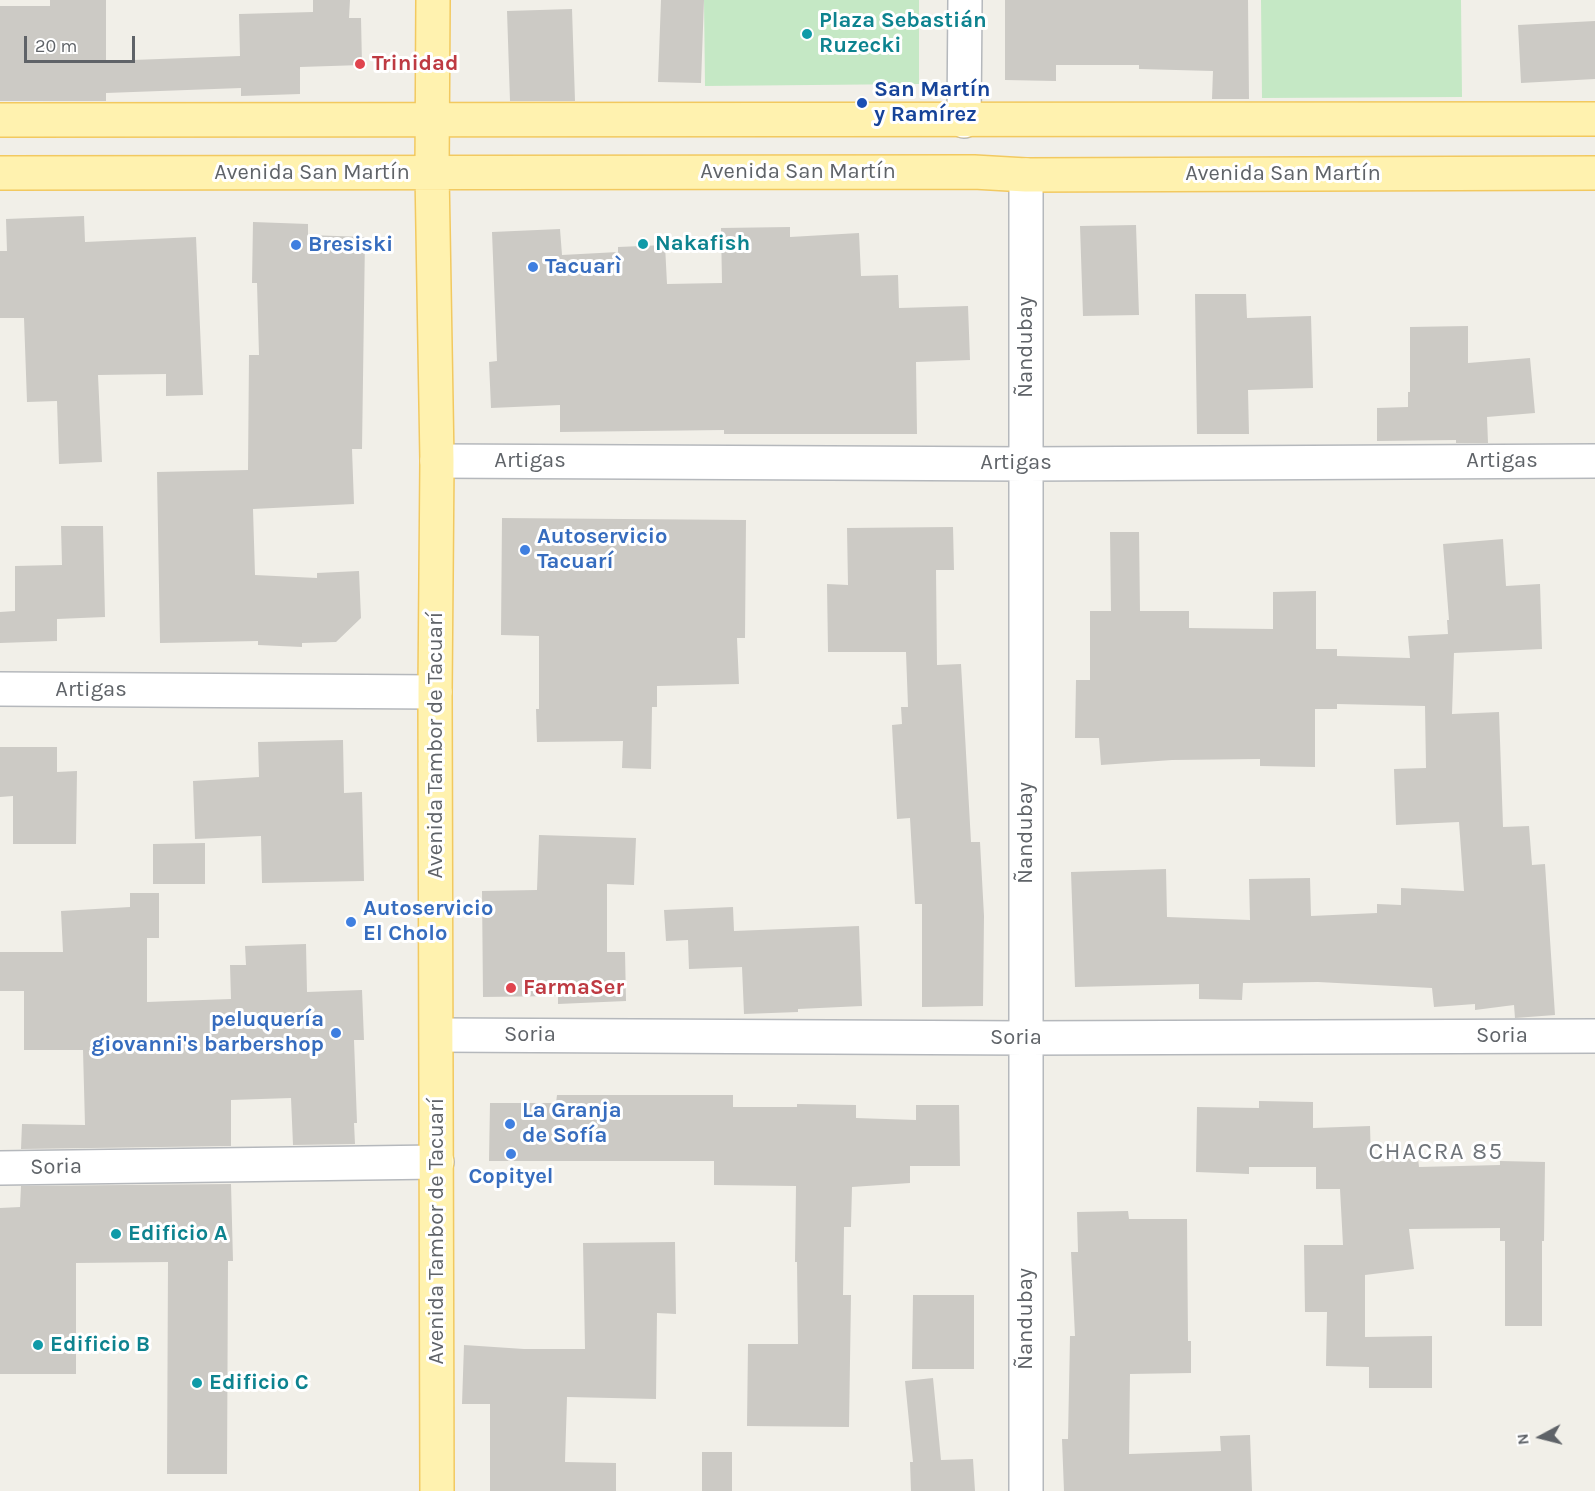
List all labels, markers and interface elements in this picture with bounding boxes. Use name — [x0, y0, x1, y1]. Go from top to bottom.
place label: Plaza Sebastián Ruzecki — [819, 8, 987, 60]
scale bar — [27, 24, 138, 62]
marker: Plaza Sebastián Ruzecki — [800, 27, 814, 41]
text: 20 m — [35, 35, 77, 57]
place label: Trinidad — [372, 51, 458, 77]
marker: Trinidad — [353, 57, 367, 71]
place label: San Martín y Ramírez — [874, 77, 991, 128]
marker: San Martín y Ramírez — [855, 96, 869, 110]
street label: Avenida San Martín — [700, 159, 896, 185]
street label: Avenida San Martín — [214, 160, 410, 186]
street label: Avenida San Martín — [1185, 161, 1381, 187]
place label: Nakafish — [655, 231, 750, 257]
place label: Bresiski — [308, 232, 393, 258]
marker: Nakafish — [636, 237, 650, 251]
marker: Bresiski — [289, 238, 303, 252]
place label: Tacuarì — [545, 254, 622, 280]
marker: Tacuarì — [526, 260, 540, 274]
street label: Ñandubay — [1013, 296, 1039, 398]
street label: Artigas — [494, 448, 566, 474]
street label: Artigas — [1466, 448, 1538, 474]
street label: Artigas — [980, 450, 1052, 476]
place label: Autoservicio Tacuarí — [537, 524, 668, 576]
marker: Autoservicio Tacuarí — [518, 543, 532, 557]
street label: Avenida Tambor de Tacuarí — [423, 612, 449, 878]
street label: Artigas — [55, 677, 127, 703]
street label: Ñandubay — [1013, 782, 1039, 884]
place label: Autoservicio El Cholo — [363, 896, 494, 948]
marker: Autoservicio El Cholo — [344, 915, 358, 929]
place label: FarmaSer — [523, 975, 624, 1001]
marker: FarmaSer — [504, 981, 518, 995]
place label: peluquería giovanni's barbershop — [91, 1007, 324, 1058]
street label: Soria — [504, 1022, 556, 1048]
street label: Soria — [1476, 1023, 1528, 1049]
street label: Soria — [990, 1025, 1042, 1051]
marker: peluquería giovanni's barbershop — [329, 1026, 343, 1040]
street label: Avenida Tambor de Tacuarí — [424, 1098, 450, 1364]
place label: La Granja de Sofía — [522, 1098, 622, 1150]
marker: La Granja de Sofía — [503, 1117, 517, 1131]
district label: CHACRA 85 — [1368, 1138, 1504, 1166]
marker: Copityel — [504, 1147, 518, 1161]
street label: Soria — [30, 1153, 82, 1181]
place label: Copityel — [468, 1164, 554, 1190]
place label: Edificio A — [128, 1221, 228, 1247]
marker: Edificio A — [109, 1227, 123, 1241]
street label: Ñandubay — [1013, 1268, 1039, 1370]
place label: Edificio B — [50, 1332, 150, 1358]
marker: Edificio B — [31, 1338, 45, 1352]
place label: Edificio C — [209, 1370, 309, 1396]
marker: Edificio C — [190, 1376, 204, 1390]
north arrow — [1511, 1407, 1571, 1467]
text: N — [1513, 1432, 1533, 1446]

